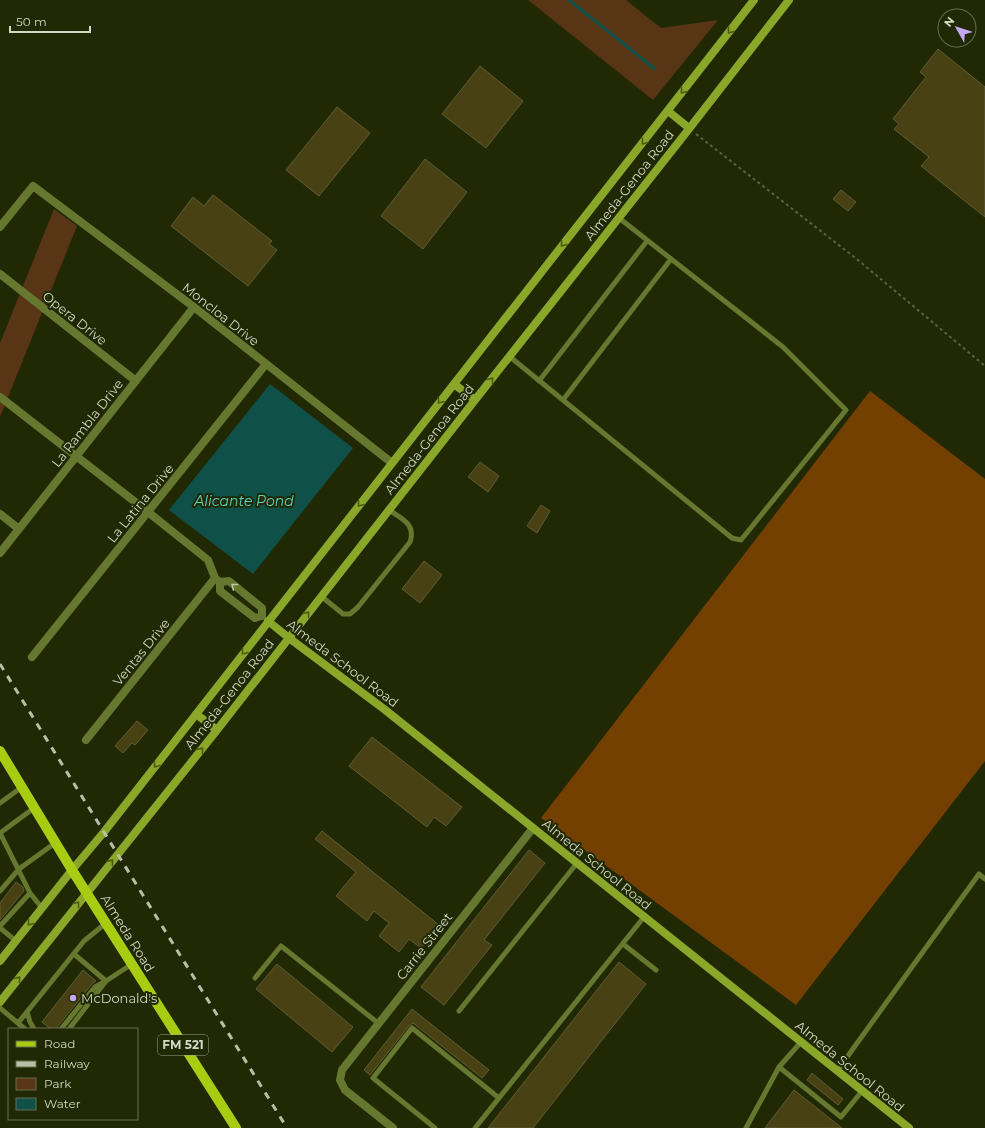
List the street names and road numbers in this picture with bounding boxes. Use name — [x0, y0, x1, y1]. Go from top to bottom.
street label: Almeda-Genoa Road — [581, 127, 677, 243]
street label: Moncloa Drive — [179, 279, 263, 349]
street label: Opera Drive — [40, 288, 111, 348]
street label: La Rambla Drive — [48, 376, 126, 470]
street label: Almeda-Genoa Road — [381, 381, 477, 497]
street label: La Latina Drive — [103, 460, 177, 546]
street label: Ventas Drive — [109, 615, 173, 689]
street label: Almeda School Road — [284, 616, 402, 710]
street label: Almeda-Genoa Road — [181, 636, 277, 752]
street label: Almeda School Road — [539, 815, 655, 913]
street label: Almeda Road — [98, 891, 158, 975]
street label: Carrie Street — [393, 909, 455, 983]
street label: Almeda School Road — [792, 1017, 908, 1115]
road number: FM 521 — [158, 1035, 208, 1055]

